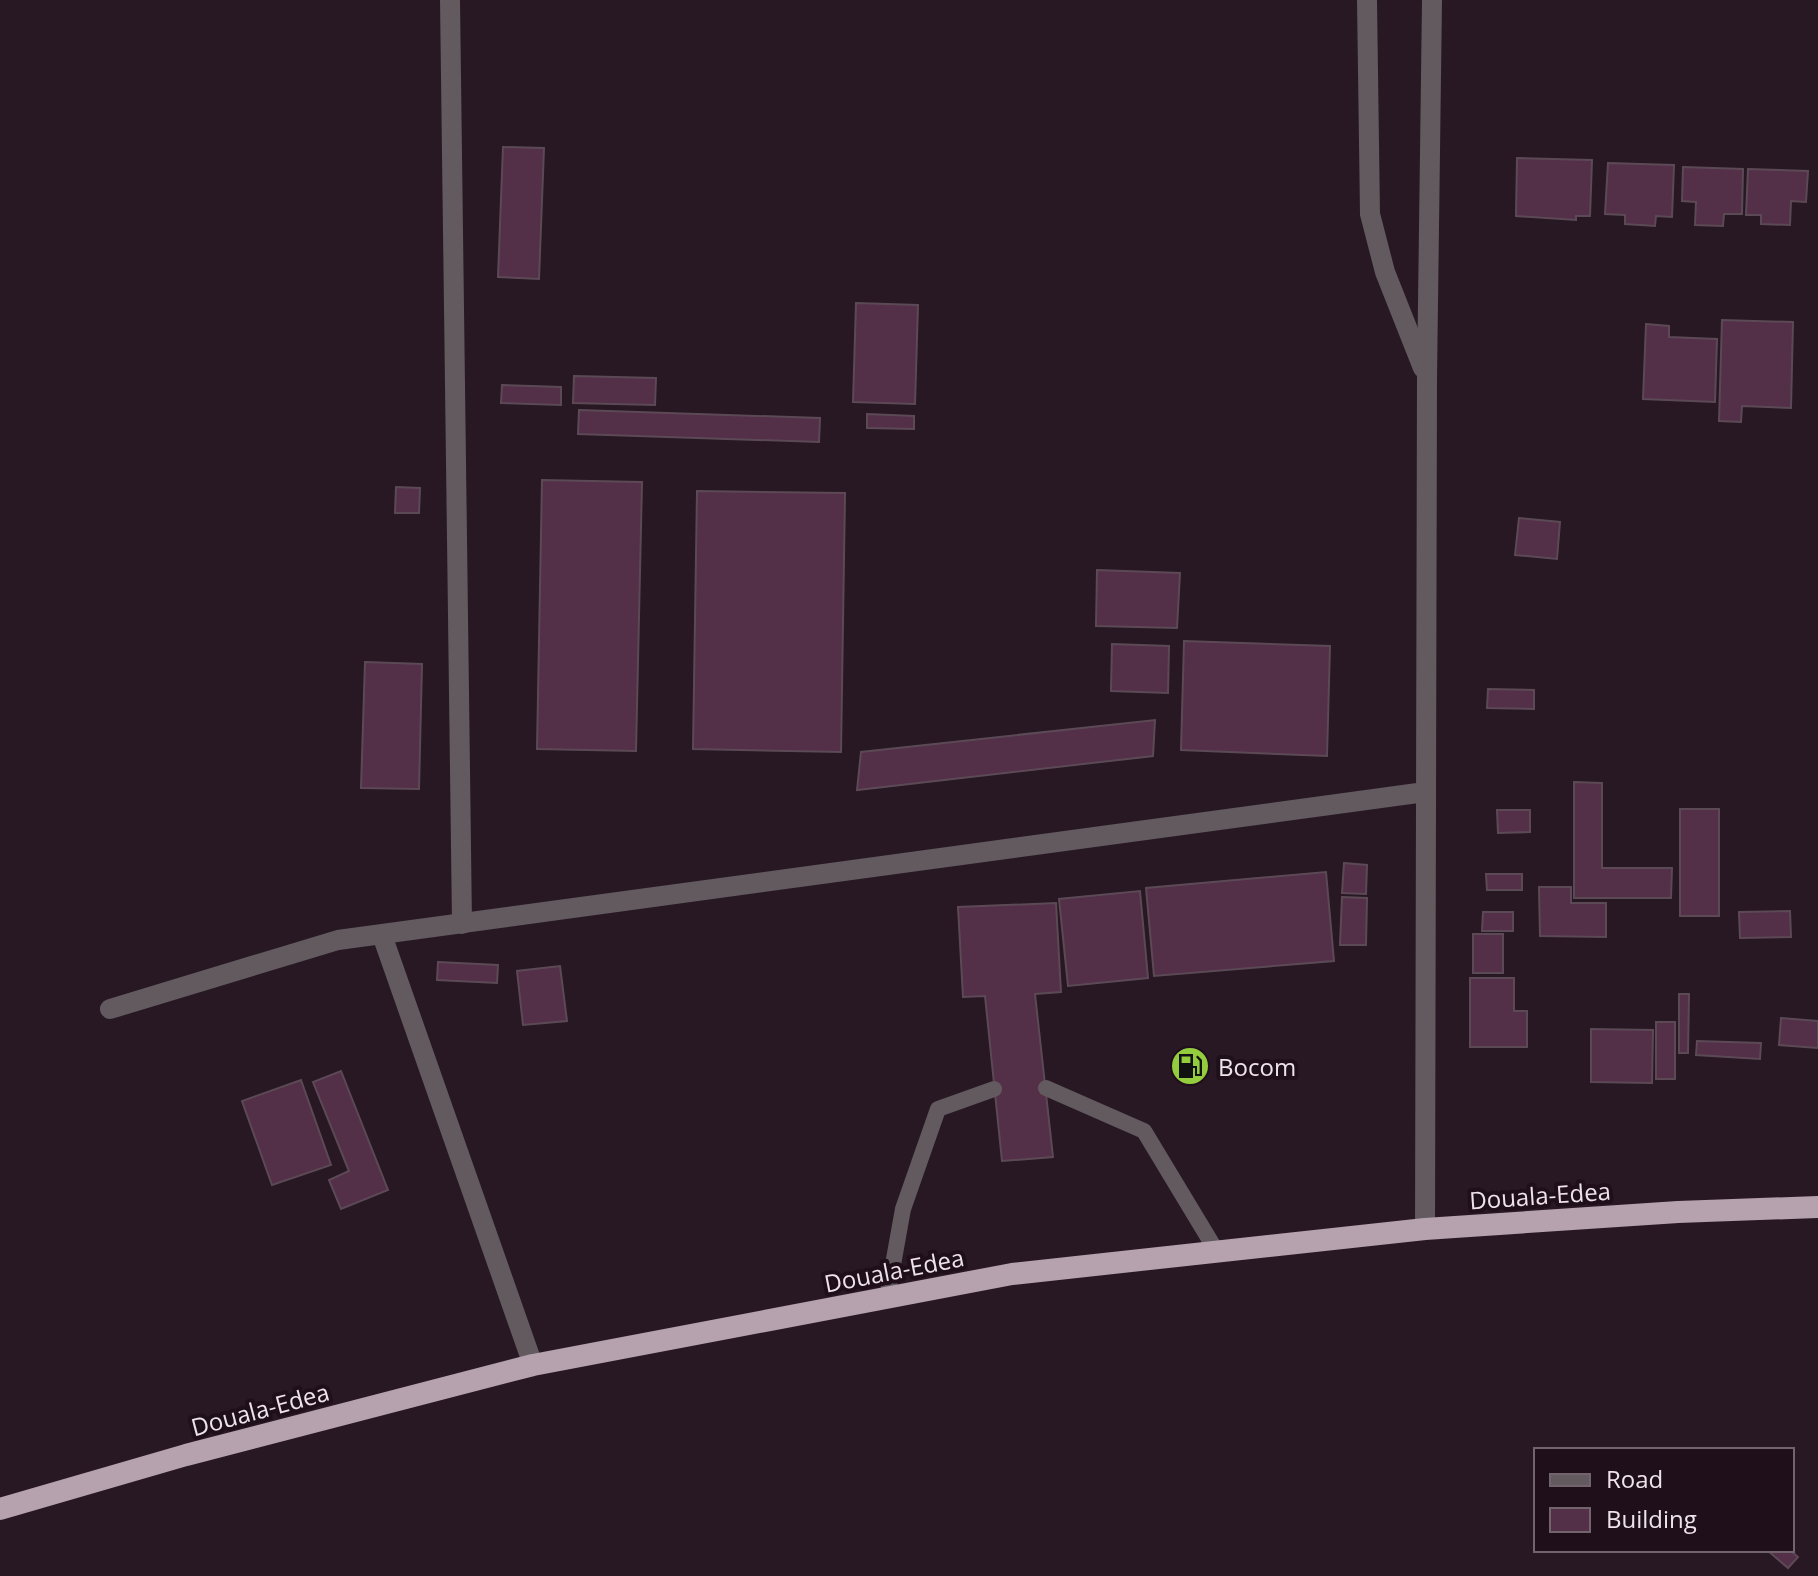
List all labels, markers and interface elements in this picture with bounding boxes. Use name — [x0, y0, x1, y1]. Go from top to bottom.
fuel station icon: Bocom — [1169, 1045, 1211, 1087]
place label: Bocom — [1218, 1050, 1296, 1083]
street label: Douala-Edea — [1468, 1174, 1612, 1216]
street label: Douala-Edea — [821, 1240, 967, 1300]
street label: Douala-Edea — [187, 1375, 333, 1443]
legend — [1534, 1448, 1794, 1552]
text: Road — [1606, 1462, 1663, 1495]
text: Building — [1606, 1502, 1697, 1535]

